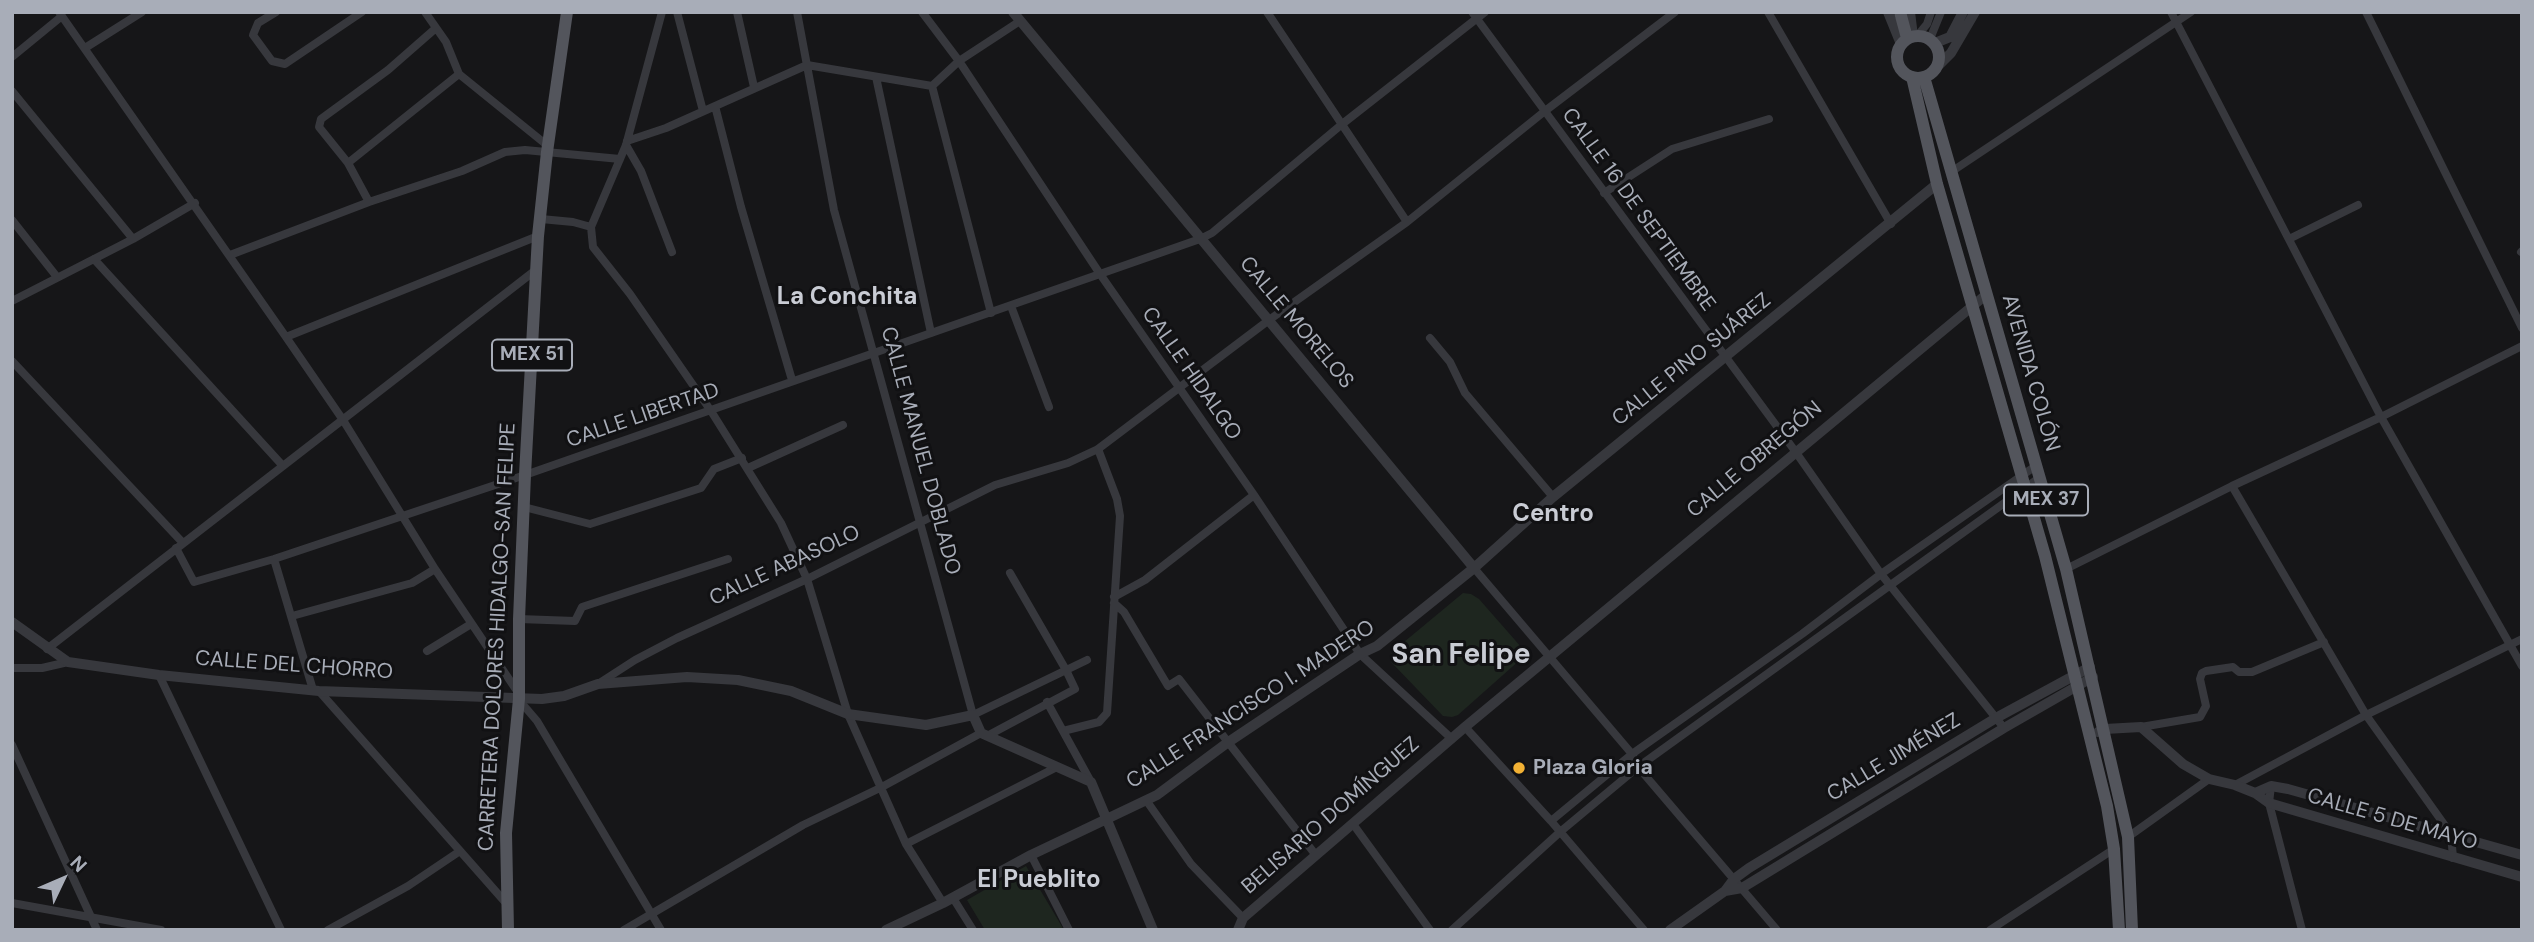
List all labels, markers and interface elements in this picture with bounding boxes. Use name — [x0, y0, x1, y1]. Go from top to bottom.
street label: CALLE 16 DE SEPTIEMBRE — [1556, 104, 1720, 316]
street label: CALLE MORELOS — [1233, 252, 1359, 394]
district label: La Conchita — [777, 284, 917, 312]
street label: CALLE PINO SUÁREZ — [1608, 288, 1776, 432]
street label: AVENIDA COLÓN — [1996, 292, 2064, 454]
street label: CALLE HIDALGO — [1136, 303, 1246, 445]
street label: CALLE MANUEL DOBLADO — [875, 324, 965, 578]
road number: MEX 51 — [492, 340, 572, 370]
street label: CALLE LIBERTAD — [563, 378, 723, 454]
street label: CALLE OBREGÓN — [1682, 396, 1828, 524]
street label: CARRETERA DOLORES HIDALGO-SAN FELIPE — [474, 422, 522, 852]
road number: MEX 37 — [2004, 485, 2088, 516]
district label: Centro — [1512, 501, 1594, 529]
street label: CALLE ABASOLO — [706, 520, 864, 612]
street label: CALLE FRANCISCO I. MADERO — [1122, 615, 1380, 795]
district label: San Felipe — [1391, 639, 1531, 673]
street label: CALLE DEL CHORRO — [194, 647, 394, 685]
street label: CALLE JIMÉNEZ — [1823, 708, 1965, 808]
street label: BELISARIO DOMÍNGUEZ — [1237, 732, 1425, 900]
place label: Plaza Gloria — [1533, 755, 1653, 781]
marker: Plaza Gloria — [1511, 760, 1527, 776]
street label: CALLE 5 DE MAYO — [2304, 784, 2480, 856]
north arrow — [28, 844, 98, 914]
text: N — [65, 850, 92, 878]
district label: El Pueblito — [977, 867, 1101, 895]

